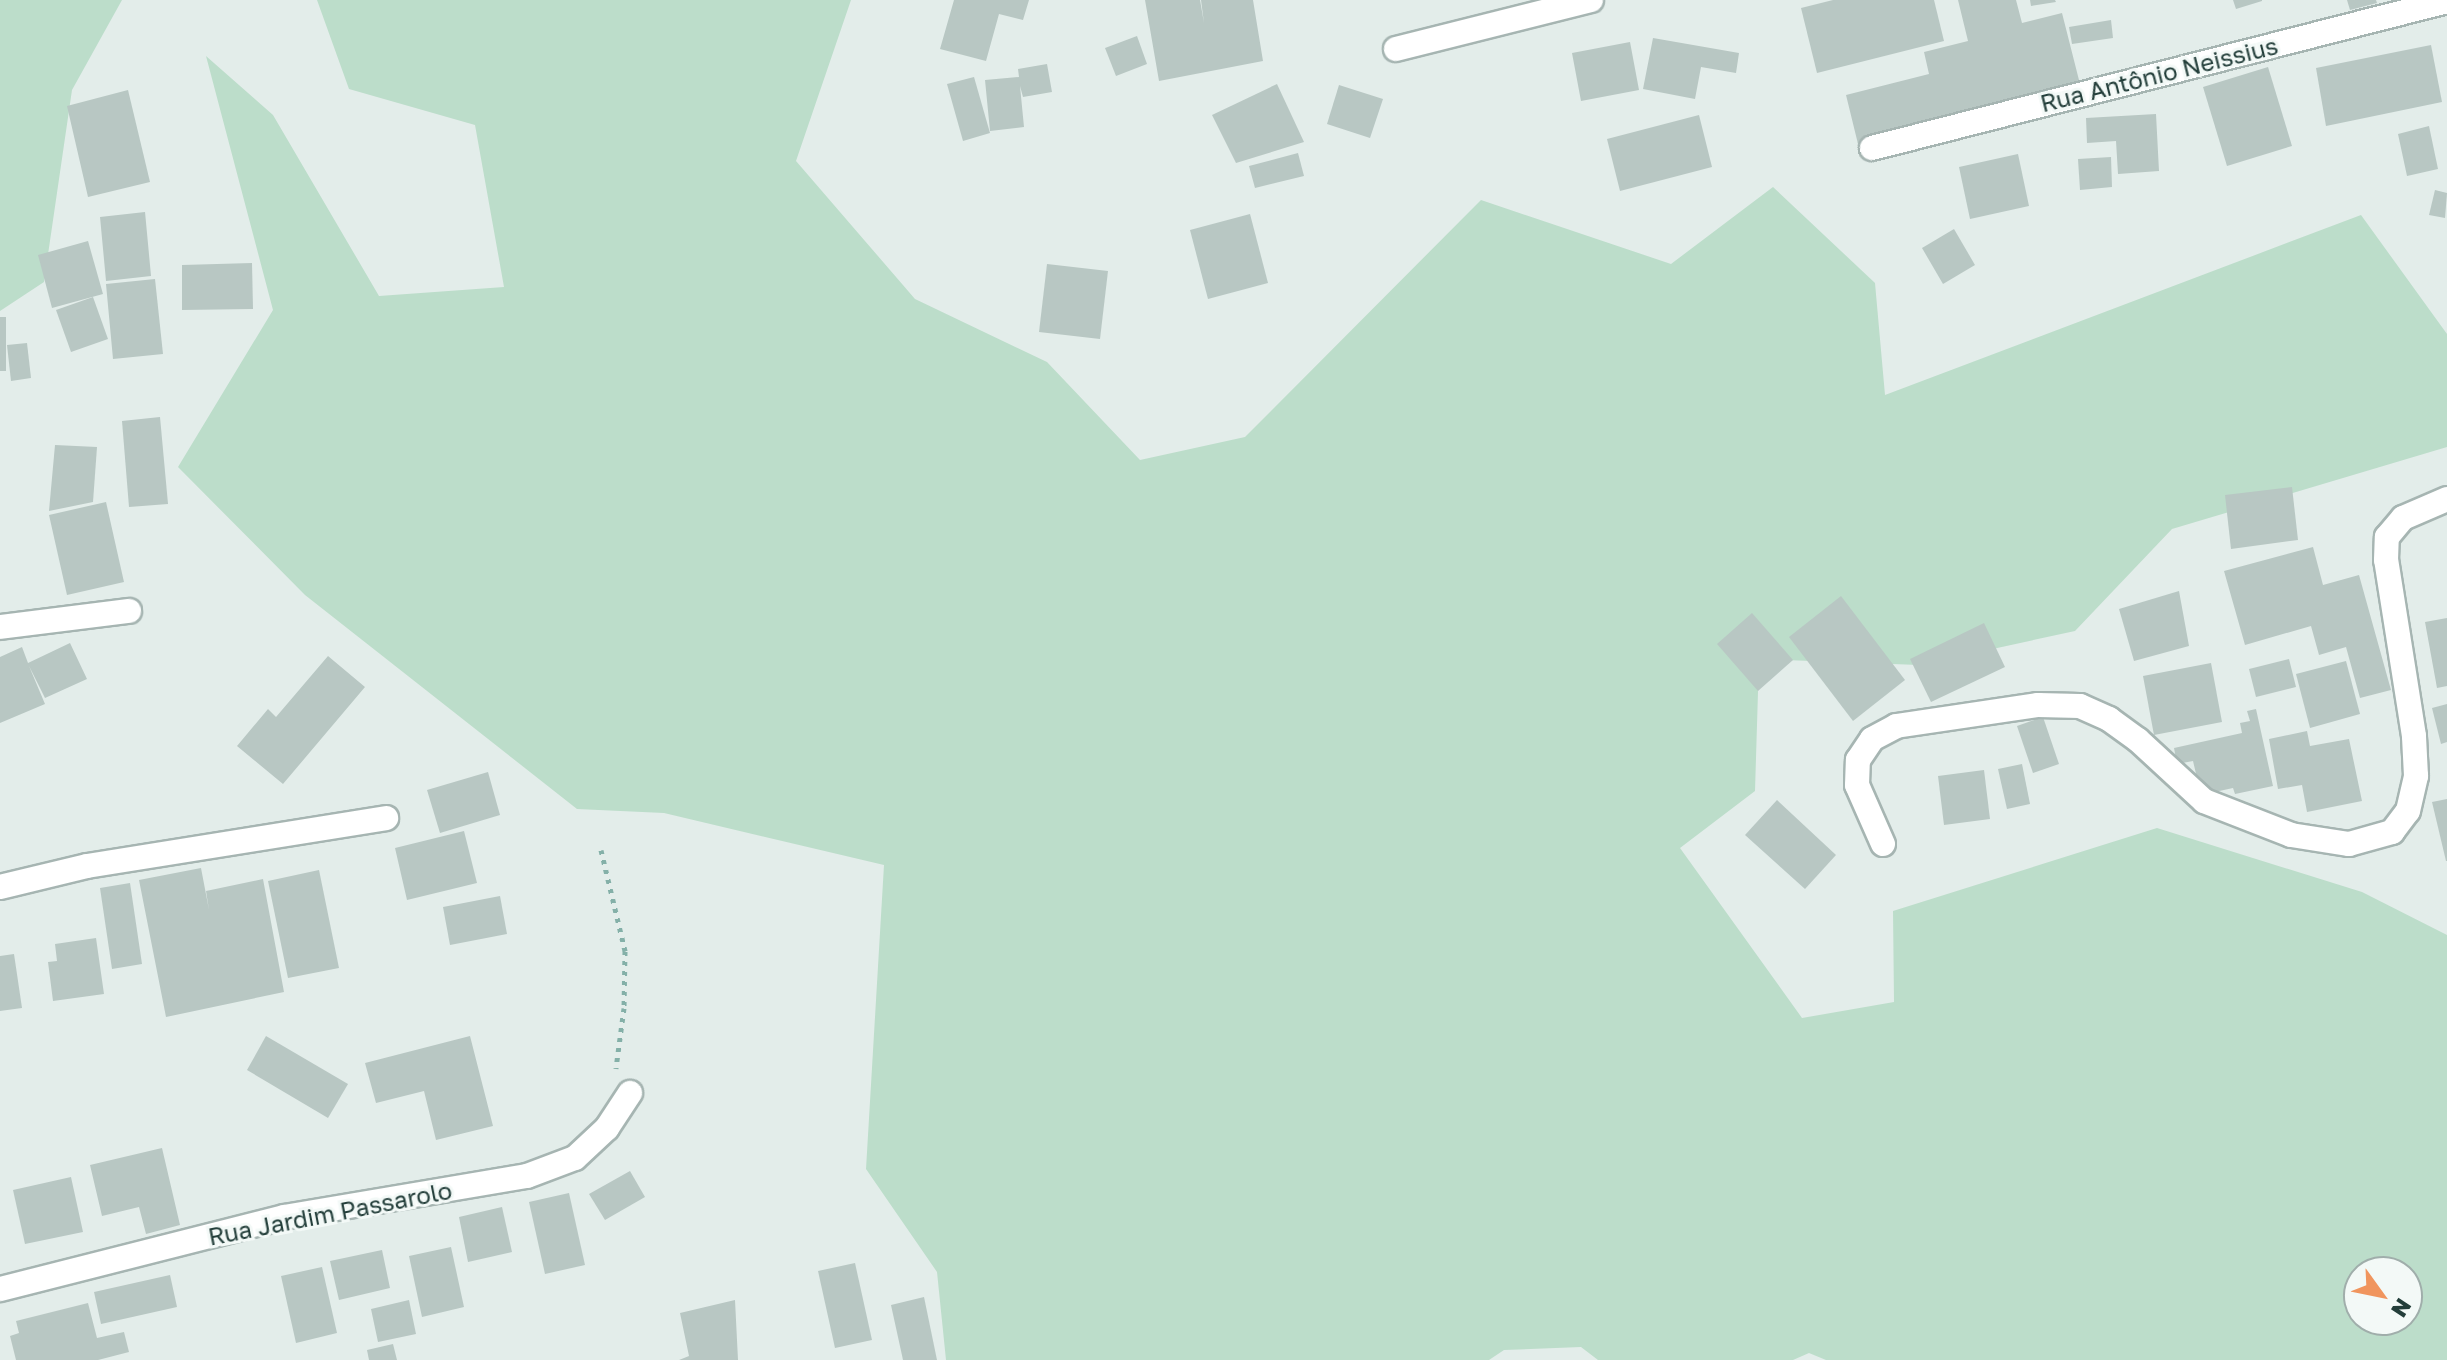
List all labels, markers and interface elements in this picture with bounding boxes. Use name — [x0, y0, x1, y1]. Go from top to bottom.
street label: Rua Antônio Neissius — [2037, 31, 2281, 117]
street label: Rua Jardim Passarolo — [206, 1175, 454, 1251]
north arrow — [2343, 1256, 2423, 1336]
text: N — [2386, 1294, 2418, 1323]

